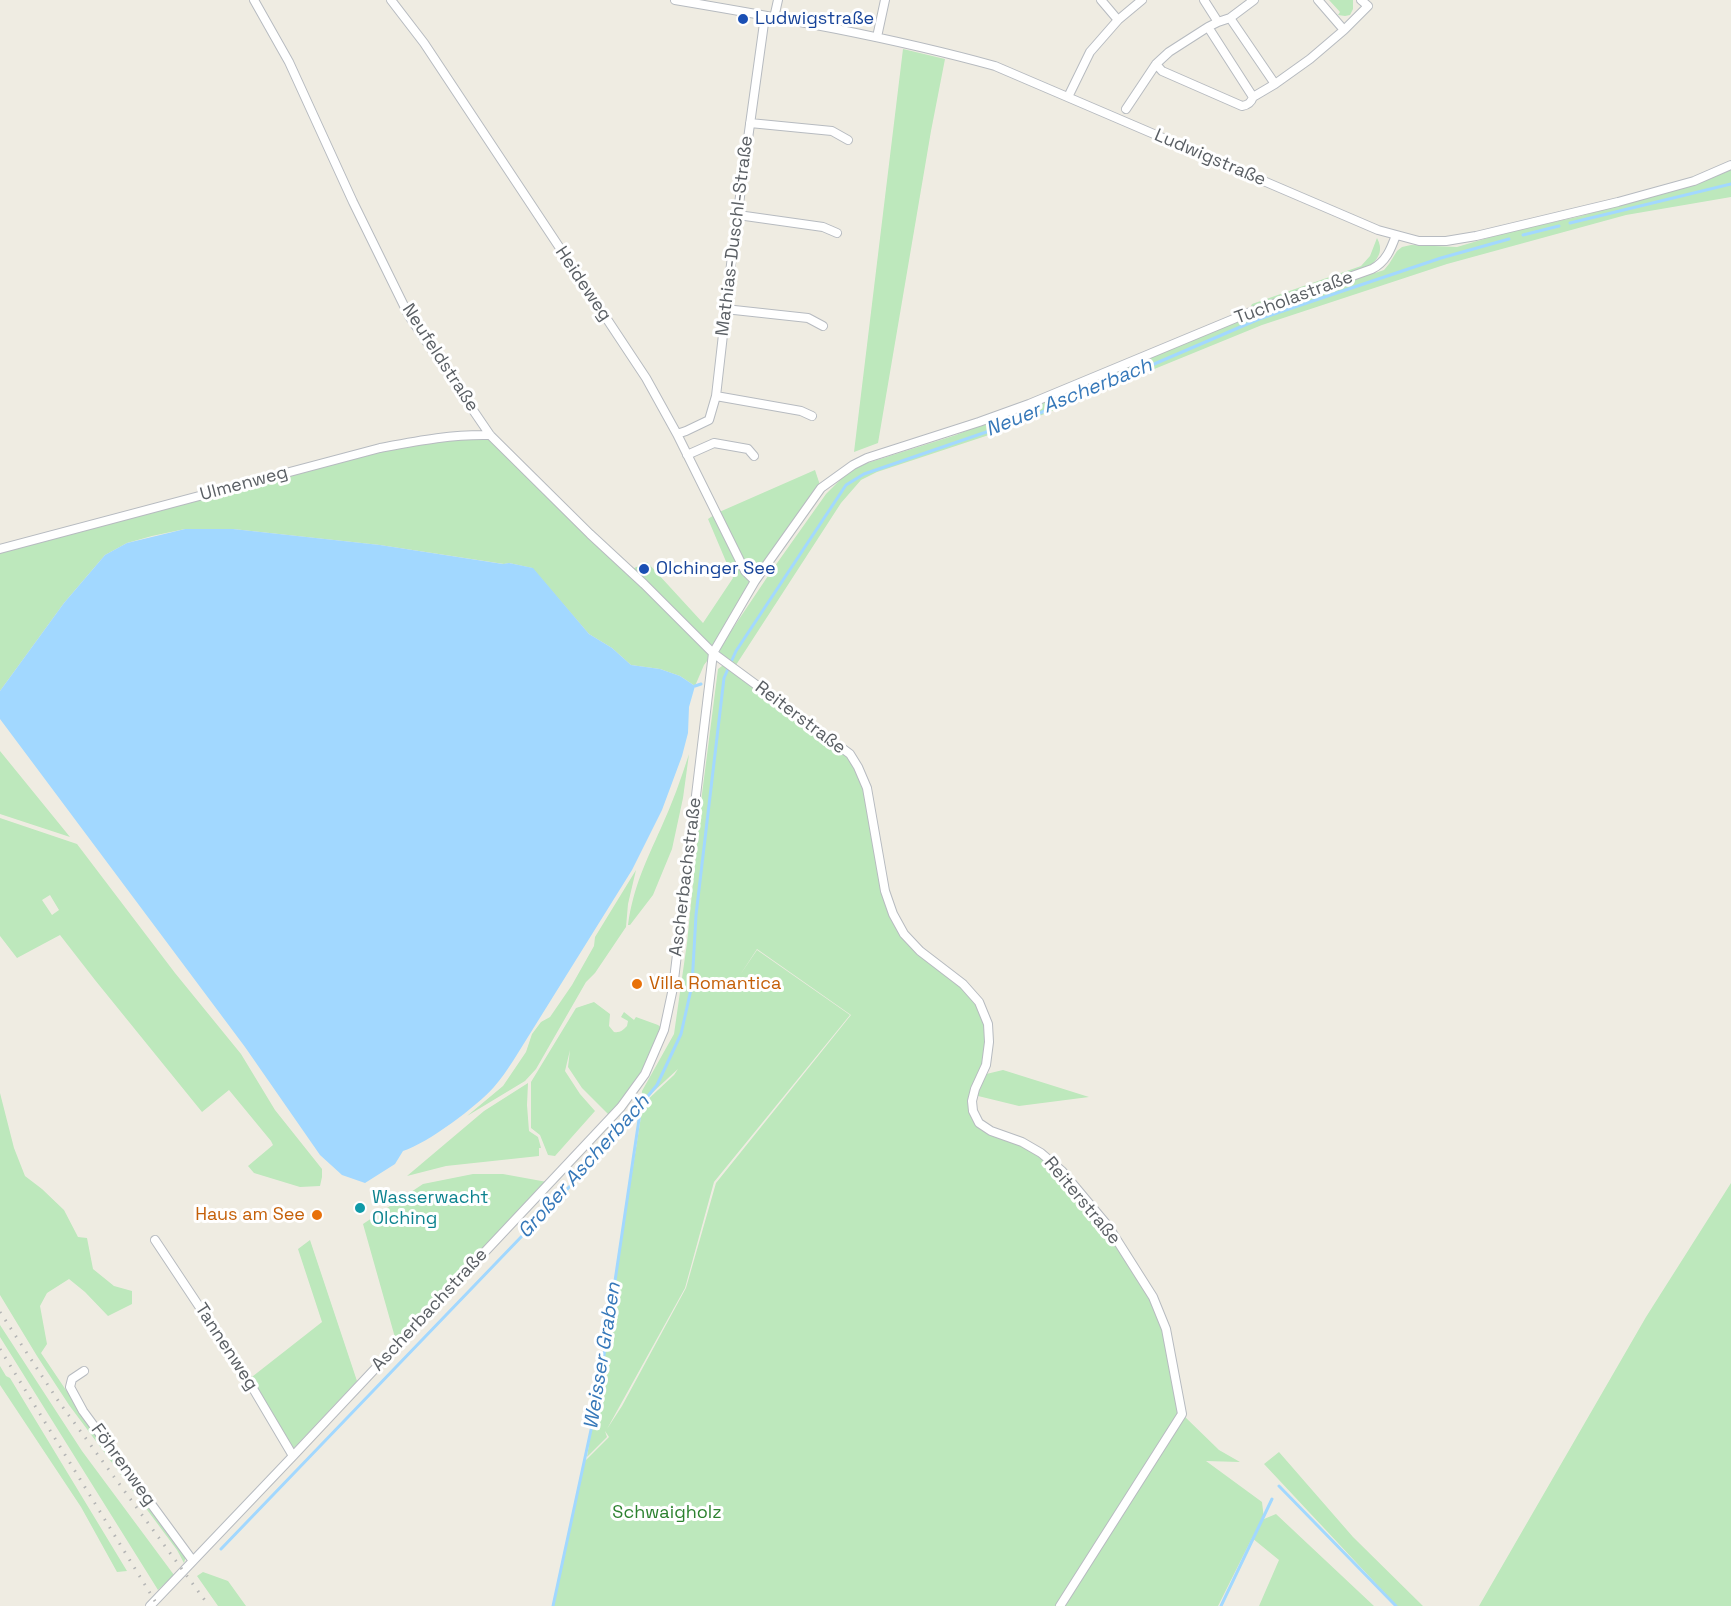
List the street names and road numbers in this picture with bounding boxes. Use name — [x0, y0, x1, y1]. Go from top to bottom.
street label: Ludwigstraße — [1151, 125, 1269, 191]
street label: Mathias-Duschl-Straße — [712, 134, 758, 338]
street label: Heideweg — [550, 243, 616, 325]
street label: Tucholastraße — [1232, 267, 1356, 329]
street label: Neufeldstraße — [397, 300, 483, 416]
street label: Ulmenweg — [198, 462, 290, 506]
street label: Reiterstraße — [750, 677, 850, 759]
street label: Ascherbachstraße — [666, 796, 706, 958]
street label: Reiterstraße — [1039, 1153, 1125, 1249]
street label: Ascherbachstraße — [368, 1244, 492, 1376]
street label: Tannenweg — [190, 1299, 262, 1395]
street label: Föhrenweg — [86, 1420, 160, 1510]

